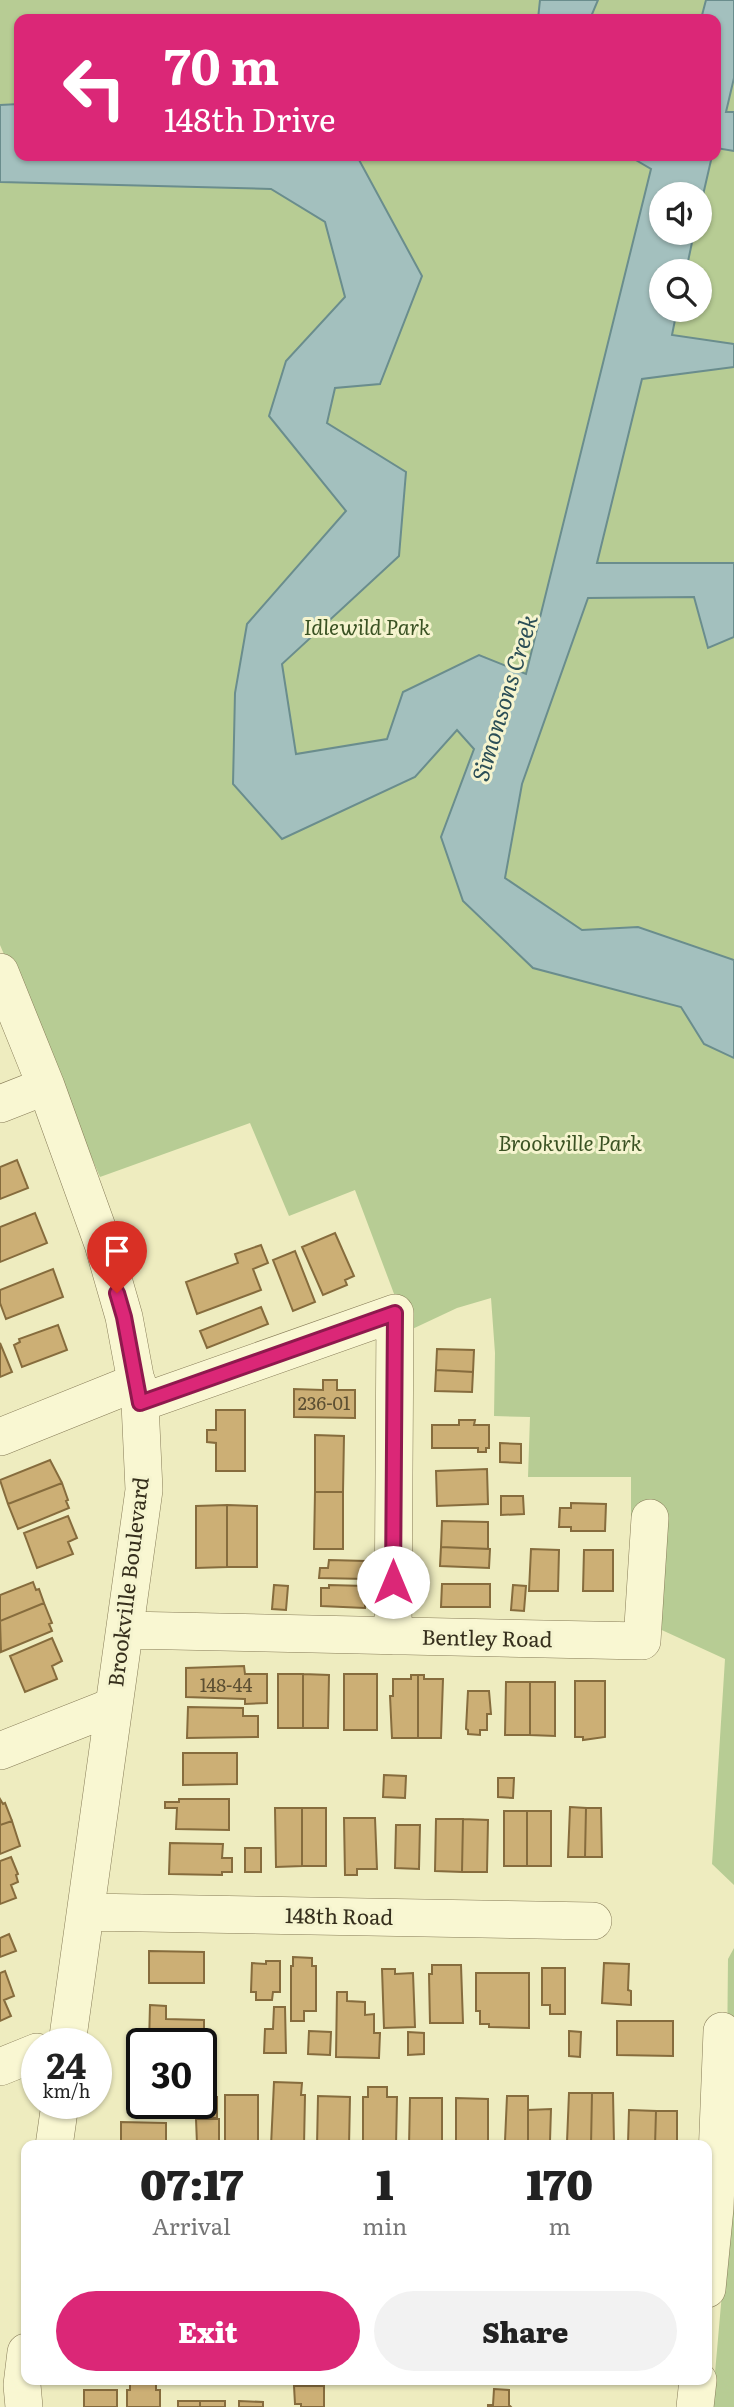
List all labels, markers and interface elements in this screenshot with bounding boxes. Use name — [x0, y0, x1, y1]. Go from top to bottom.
text: 70 m — [164, 27, 279, 100]
icon: left — [49, 42, 140, 133]
text: 148th Drive — [164, 94, 336, 142]
map controls — [649, 182, 712, 322]
button: sound — [649, 182, 712, 245]
button: search — [649, 259, 712, 322]
water label: Simonsons Creek — [462, 609, 545, 785]
park label: Idlewild Park — [304, 610, 431, 641]
park label: Brookville Park — [498, 1126, 642, 1157]
pin — [87, 1221, 147, 1293]
icon: arrive — [98, 1232, 136, 1270]
house number: 236-01 — [298, 1389, 350, 1416]
street label: Brookville Boulevard — [98, 1475, 155, 1689]
position arrow — [356, 1545, 430, 1619]
street label: Bentley Road — [421, 1620, 553, 1653]
house number: 148-44 — [200, 1671, 252, 1698]
street label: 148th Road — [285, 1898, 394, 1931]
speed limit sign: 30 — [126, 2028, 217, 2119]
text: 24 — [47, 2038, 86, 2090]
text: km/h — [43, 2077, 90, 2104]
text: 07:17 — [140, 2151, 243, 2213]
text: 1 — [376, 2151, 394, 2213]
text: 170 — [526, 2151, 593, 2213]
text: Arrival — [152, 2208, 231, 2242]
text: min — [362, 2208, 407, 2242]
text: m — [549, 2208, 571, 2242]
button: Exit — [56, 2291, 360, 2371]
button: Share — [374, 2291, 677, 2371]

